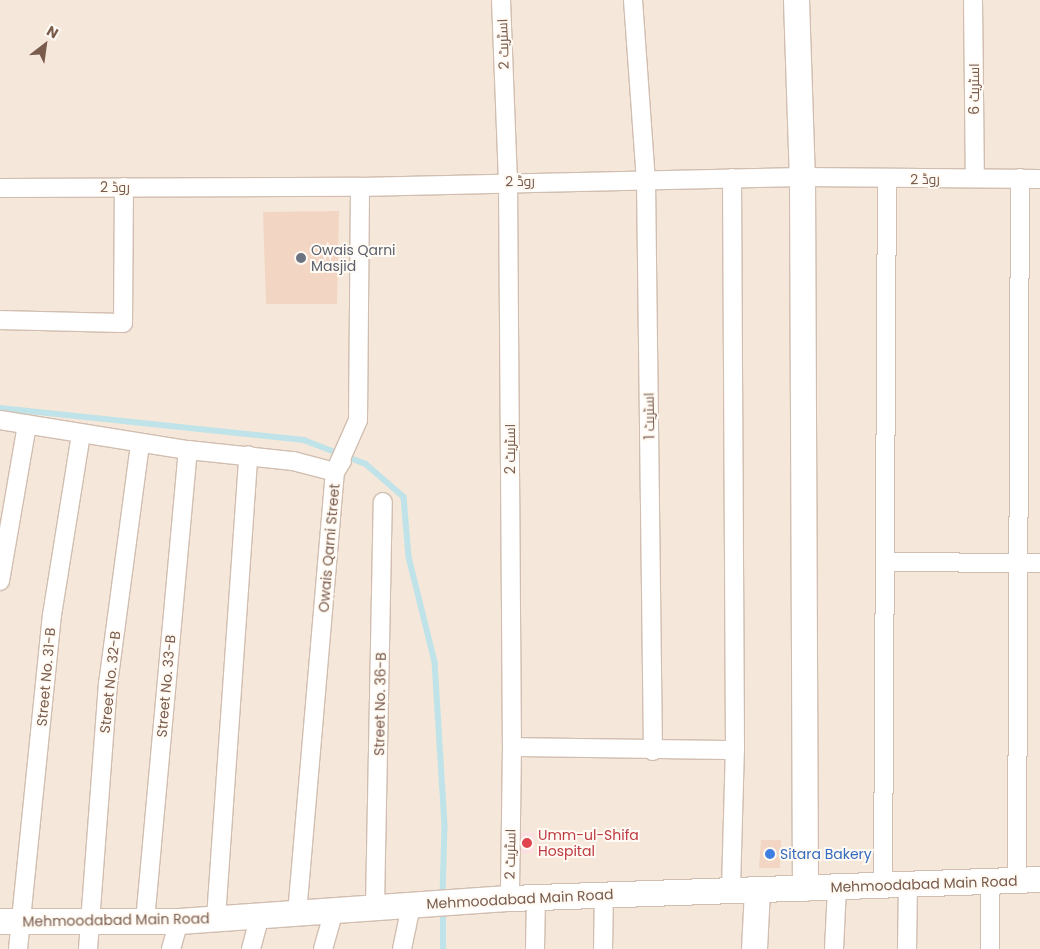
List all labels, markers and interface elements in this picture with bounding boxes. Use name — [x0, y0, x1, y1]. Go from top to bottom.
street label: اسٹریٹ 2 — [494, 18, 512, 70]
north arrow — [20, 20, 70, 70]
text: N — [43, 21, 62, 43]
street label: اسٹریٹ 6 — [966, 63, 982, 115]
street label: روڈ 2 — [910, 170, 940, 188]
street label: روڈ 2 — [505, 172, 535, 190]
street label: روڈ 2 — [100, 179, 130, 195]
place label: Owais Qarni Masjid — [311, 242, 396, 274]
marker: Owais Qarni Masjid — [295, 252, 307, 264]
street label: اسٹریٹ 1 — [640, 392, 658, 440]
street label: اسٹریٹ 2 — [502, 424, 518, 474]
street label: Owais Qarni Street — [315, 483, 343, 613]
street label: Street No. 31-B — [33, 627, 59, 727]
street label: Street No. 32-B — [96, 630, 124, 734]
street label: Street No. 33-B — [153, 634, 179, 738]
street label: Street No. 36-B — [371, 652, 389, 756]
place label: Umm-ul-Shifa Hospital — [538, 827, 639, 860]
street label: اسٹریٹ 2 — [501, 829, 519, 879]
marker: Umm-ul-Shifa Hospital — [520, 836, 534, 850]
place label: Sitara Bakery — [780, 846, 872, 862]
marker: Sitara Bakery — [764, 848, 776, 860]
street label: Mehmoodabad Main Road — [830, 872, 1018, 896]
street label: Mehmoodabad Main Road — [426, 886, 614, 912]
street label: Mehmoodabad Main Road — [22, 910, 210, 930]

